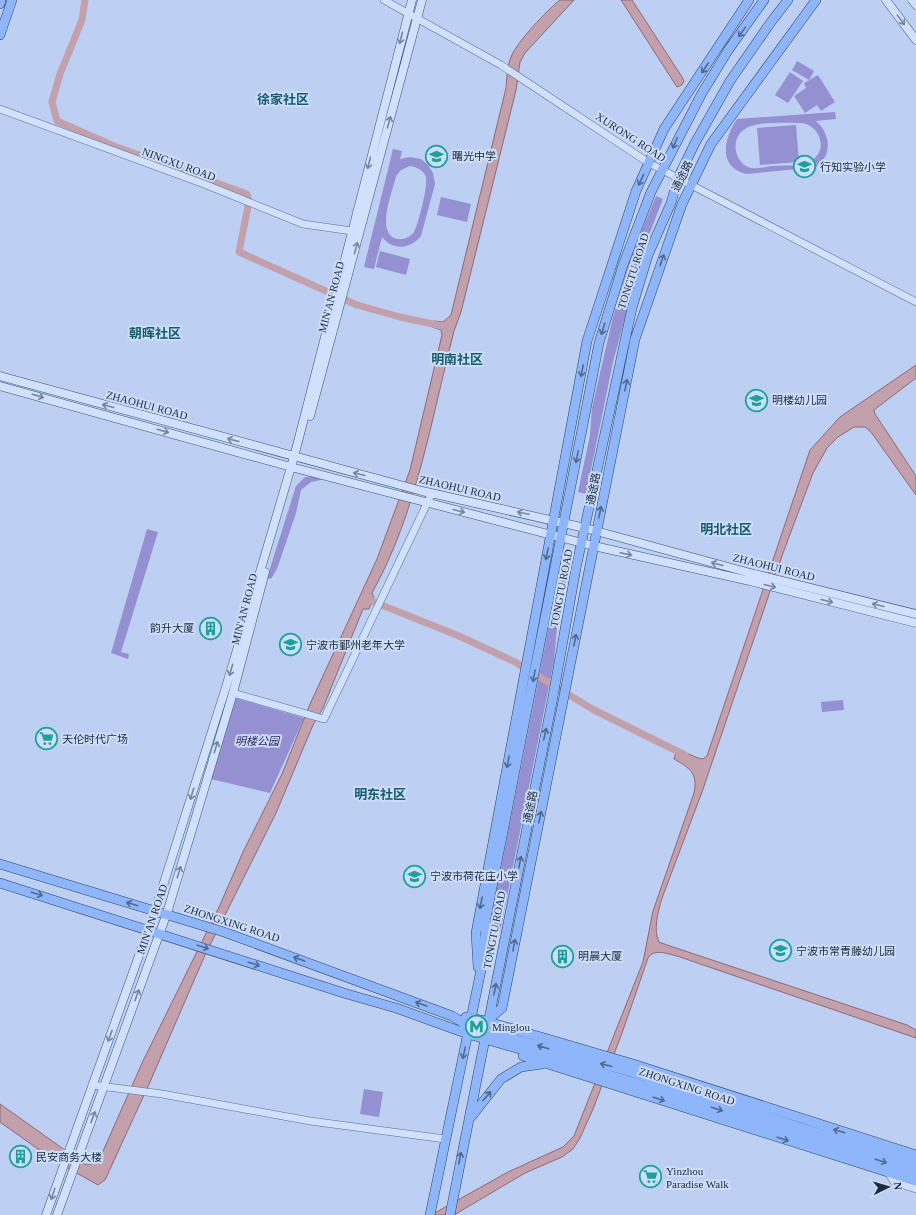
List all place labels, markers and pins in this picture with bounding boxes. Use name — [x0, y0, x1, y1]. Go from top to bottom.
school or university icon: 曙光中学 — [423, 143, 449, 169]
place label: 曙光中学 — [452, 150, 496, 162]
school or university icon: 行知实验小学 — [791, 154, 817, 180]
place label: 行知实验小学 — [820, 161, 886, 173]
school or university icon: 明楼幼儿园 — [744, 387, 770, 413]
place label: 明楼幼儿园 — [772, 394, 827, 406]
building icon: 韵升大厦 — [197, 615, 223, 641]
place label: 韵升大厦 — [150, 622, 194, 634]
school or university icon: 宁波市鄞州老年大学 — [277, 632, 303, 658]
place label: 宁波市鄞州老年大学 — [306, 639, 405, 651]
supermarket icon: 天伦时代广场 — [33, 726, 59, 752]
place label: 天伦时代广场 — [62, 733, 128, 745]
school or university icon: 宁波市荷花庄小学 — [401, 863, 427, 889]
place label: 宁波市荷花庄小学 — [430, 870, 518, 882]
school or university icon: 宁波市常青藤幼儿园 — [767, 938, 793, 964]
building icon: 明晨大厦 — [549, 943, 575, 969]
place label: 宁波市常青藤幼儿园 — [796, 945, 895, 957]
place label: 明晨大厦 — [578, 950, 622, 962]
metro station icon: Minglou — [464, 1014, 490, 1040]
place label: Minglou — [492, 1021, 530, 1033]
building icon: 民安商务大楼 — [8, 1144, 34, 1170]
place label: 民安商务大楼 — [36, 1151, 102, 1163]
supermarket icon: Yinzhou Paradise Walk — [637, 1164, 663, 1190]
place label: Yinzhou Paradise Walk — [666, 1165, 729, 1190]

